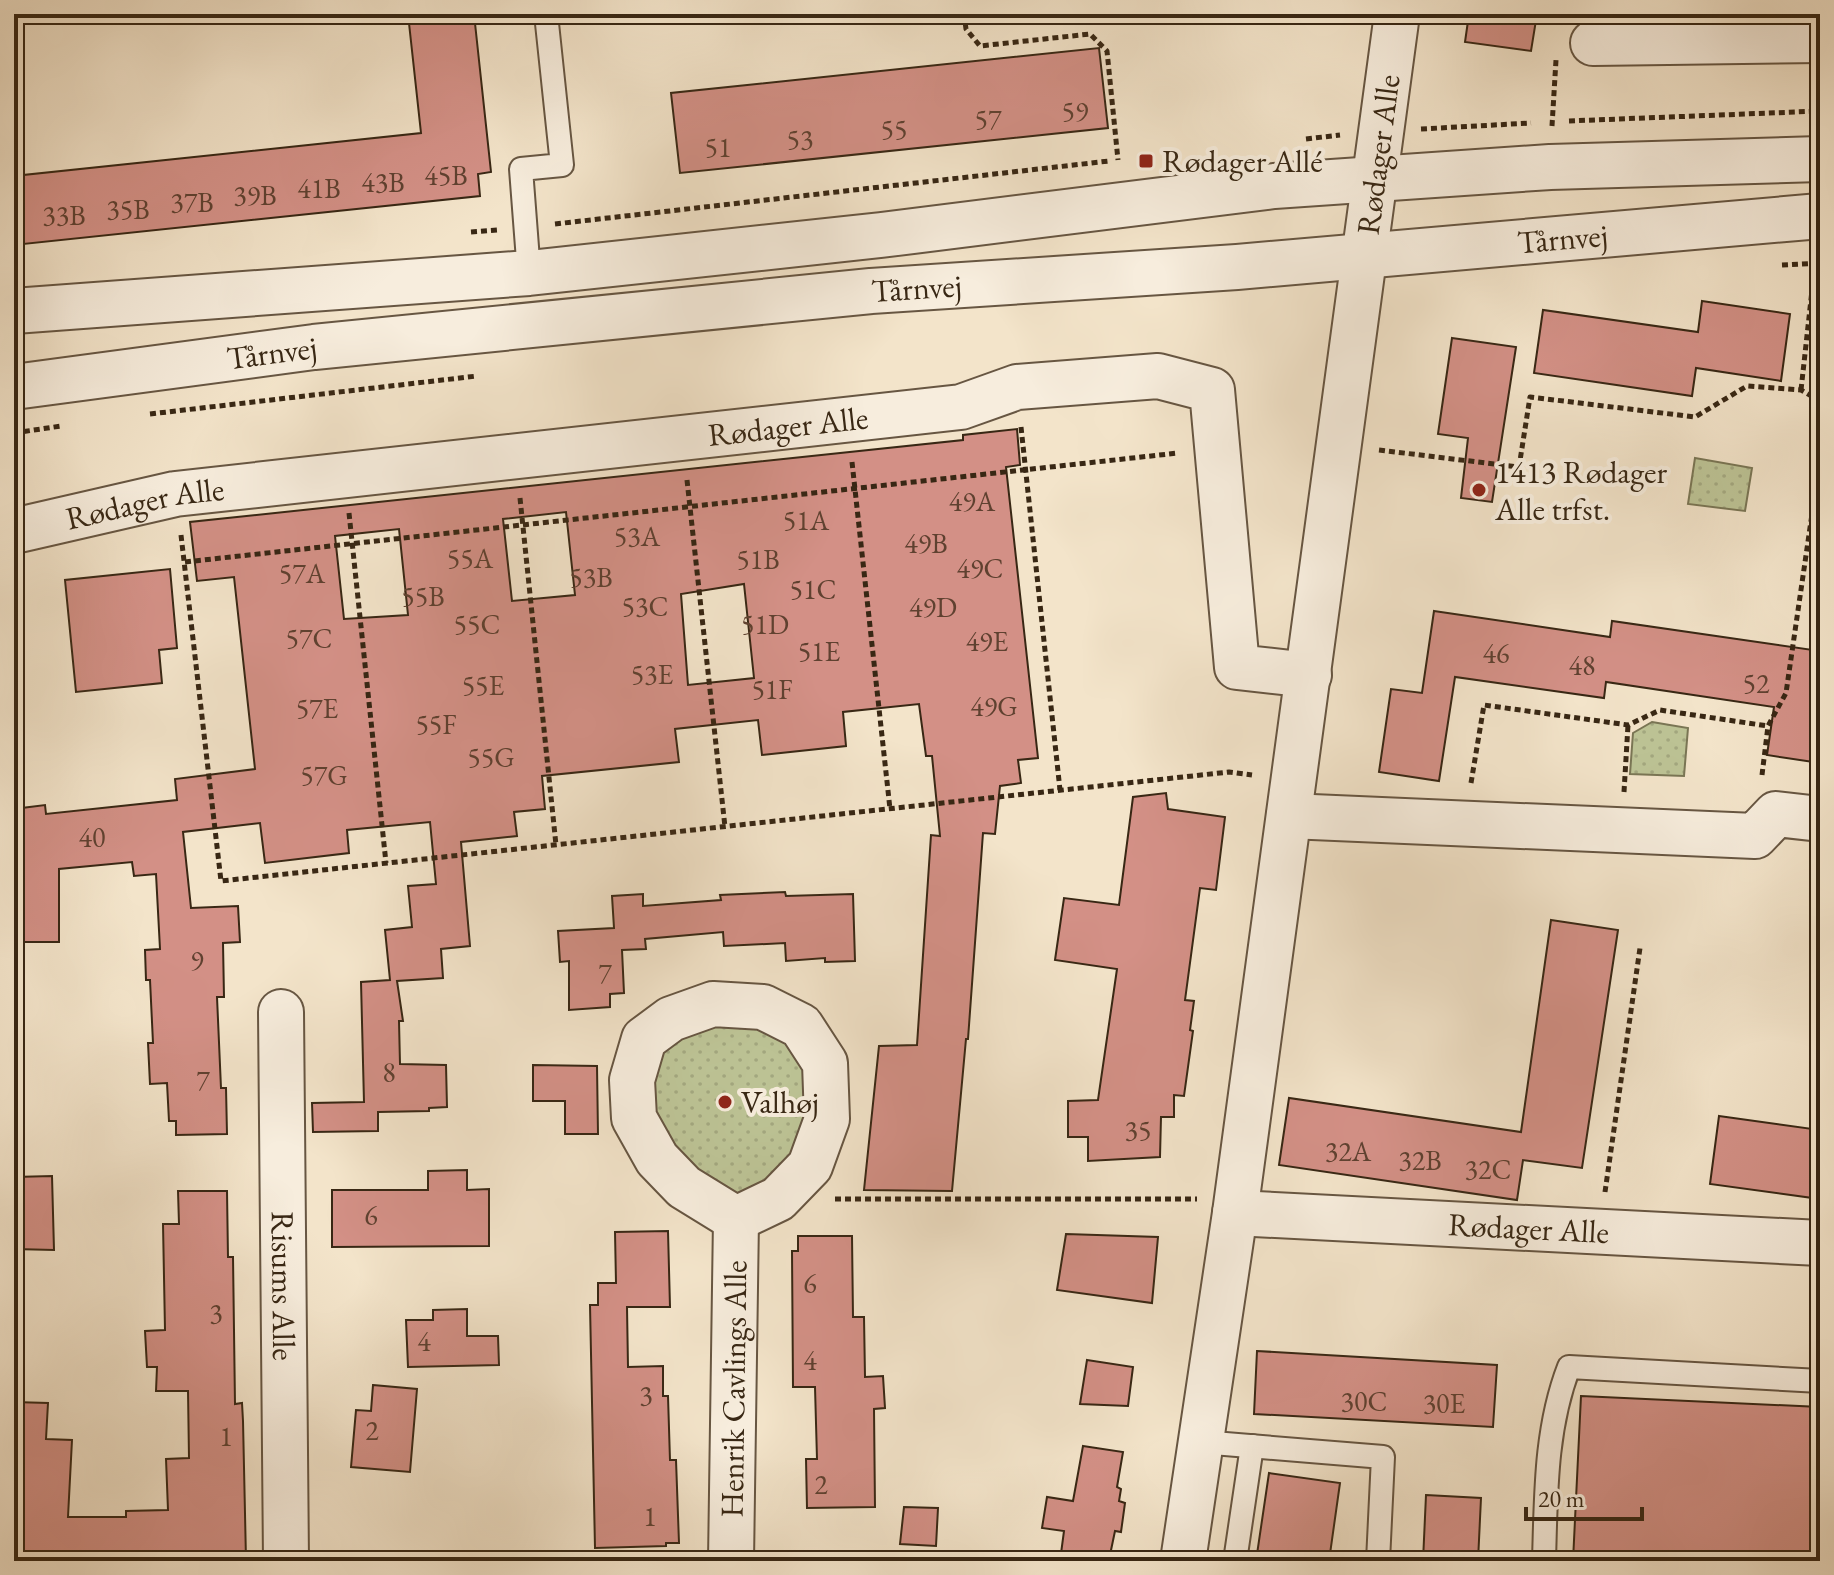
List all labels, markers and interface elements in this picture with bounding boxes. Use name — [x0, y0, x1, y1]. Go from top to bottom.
street label: Rødager Alle — [1346, 72, 1410, 237]
house number: 59 — [1062, 93, 1088, 129]
house number: 57 — [975, 101, 1002, 137]
house number: 55 — [881, 111, 907, 147]
house number: 53 — [787, 121, 813, 157]
house number: 51 — [705, 129, 731, 165]
place label: Rødager Allé — [1162, 140, 1323, 182]
marker: Rødager Allé — [1137, 152, 1155, 170]
house number: 45B — [424, 157, 468, 193]
house number: 43B — [361, 164, 405, 200]
house number: 41B — [297, 170, 341, 206]
house number: 39B — [233, 177, 277, 213]
house number: 37B — [170, 184, 214, 220]
house number: 35B — [106, 191, 150, 227]
house number: 33B — [42, 197, 86, 233]
street label: Tårnvej — [1516, 214, 1609, 263]
street label: Tårnvej — [870, 264, 963, 312]
street label: Tårnvej — [224, 326, 319, 379]
street label: Rødager Alle — [706, 396, 870, 456]
place label: 1413 Rødager Alle trfst. — [1494, 451, 1668, 530]
street label: Rødager Alle — [61, 468, 226, 539]
marker: 1413 Rødager Alle trfst. — [1470, 481, 1488, 499]
house number: 49A — [949, 483, 996, 519]
house number: 51A — [783, 502, 830, 538]
house number: 53A — [614, 518, 661, 554]
house number: 49B — [904, 525, 948, 561]
house number: 55A — [447, 540, 494, 576]
house number: 51B — [736, 541, 780, 577]
house number: 49C — [957, 550, 1003, 586]
house number: 57A — [279, 555, 326, 591]
house number: 53B — [569, 559, 613, 595]
house number: 51C — [790, 571, 836, 607]
house number: 55B — [401, 578, 445, 614]
house number: 53C — [622, 588, 668, 624]
house number: 49D — [909, 589, 957, 625]
house number: 55C — [454, 606, 500, 642]
house number: 51D — [741, 606, 789, 642]
house number: 57C — [286, 620, 332, 656]
house number: 49E — [966, 623, 1009, 659]
house number: 51E — [798, 633, 841, 669]
house number: 46 — [1483, 635, 1509, 671]
house number: 48 — [1569, 647, 1595, 683]
house number: 53E — [631, 656, 674, 692]
house number: 52 — [1743, 665, 1770, 701]
house number: 55E — [462, 667, 505, 703]
house number: 51F — [751, 671, 793, 707]
house number: 49G — [970, 688, 1018, 724]
house number: 57E — [296, 690, 339, 726]
house number: 55F — [415, 706, 457, 742]
house number: 55G — [467, 739, 515, 775]
house number: 57G — [300, 757, 348, 793]
house number: 40 — [79, 819, 105, 855]
house number: 9 — [190, 942, 204, 978]
house number: 7 — [598, 955, 612, 991]
house number: 8 — [382, 1054, 396, 1090]
house number: 7 — [196, 1062, 210, 1098]
place label: Valhøj — [741, 1081, 819, 1123]
marker: Valhøj — [716, 1093, 734, 1111]
house number: 35 — [1125, 1112, 1151, 1148]
house number: 32A — [1325, 1133, 1372, 1169]
house number: 32B — [1398, 1142, 1442, 1178]
house number: 32C — [1465, 1151, 1511, 1187]
house number: 6 — [364, 1197, 378, 1233]
street label: Rødager Alle — [1447, 1203, 1610, 1253]
street label: Risums Alle — [262, 1211, 305, 1361]
street label: Henrik Cavlings Alle — [711, 1260, 756, 1518]
house number: 6 — [803, 1265, 817, 1301]
house number: 3 — [209, 1295, 223, 1331]
house number: 4 — [417, 1323, 431, 1359]
house number: 4 — [803, 1342, 817, 1378]
house number: 3 — [639, 1377, 653, 1413]
house number: 30C — [1341, 1383, 1387, 1419]
house number: 30E — [1423, 1385, 1466, 1421]
house number: 2 — [365, 1412, 379, 1448]
house number: 1 — [219, 1418, 233, 1454]
house number: 2 — [814, 1466, 828, 1502]
scale bar — [1526, 1471, 1642, 1521]
text: 20 m — [1538, 1483, 1585, 1514]
house number: 1 — [643, 1498, 657, 1534]

